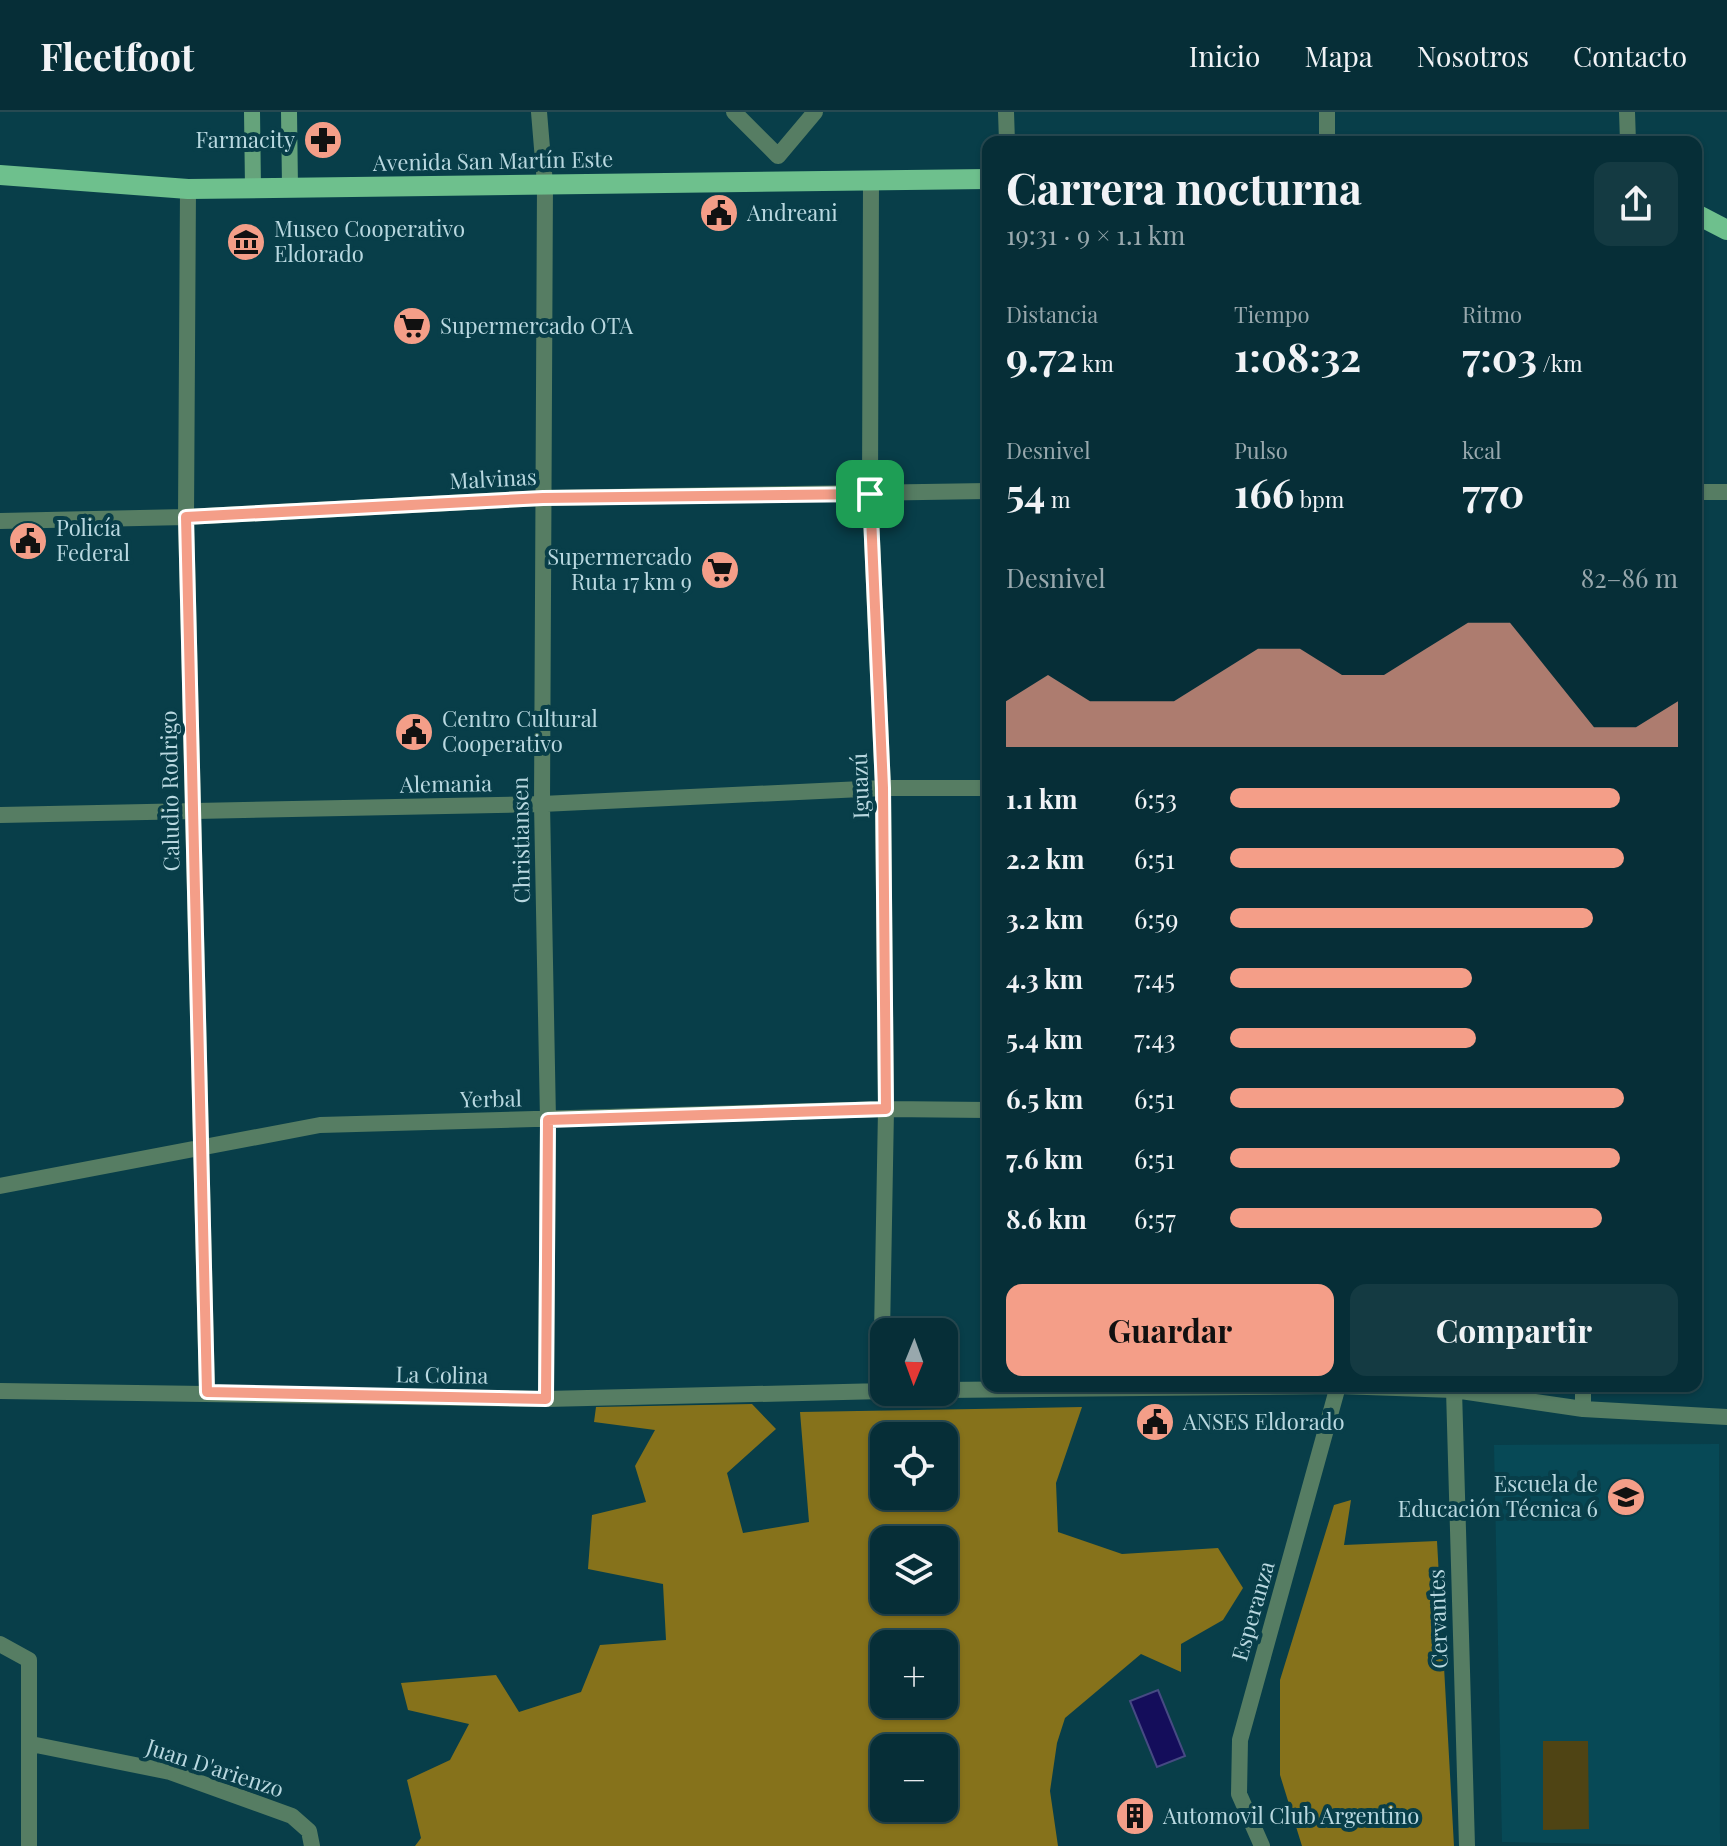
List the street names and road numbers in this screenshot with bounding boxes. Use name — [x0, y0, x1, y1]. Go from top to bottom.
street label: Avenida San Martín Este — [372, 143, 613, 177]
street label: Malvinas — [449, 461, 537, 495]
street label: Caludio Rodrigo — [153, 710, 185, 872]
street label: Iguazú — [843, 752, 875, 819]
street label: Alemania — [399, 767, 492, 799]
street label: Christiansen — [504, 776, 536, 904]
street label: Yerbal — [459, 1082, 522, 1114]
street label: La Colina — [395, 1358, 489, 1390]
street label: Esperanza — [1223, 1557, 1281, 1664]
street label: Cervantes — [1420, 1569, 1454, 1669]
street label: Juan D'arienzo — [142, 1730, 288, 1803]

